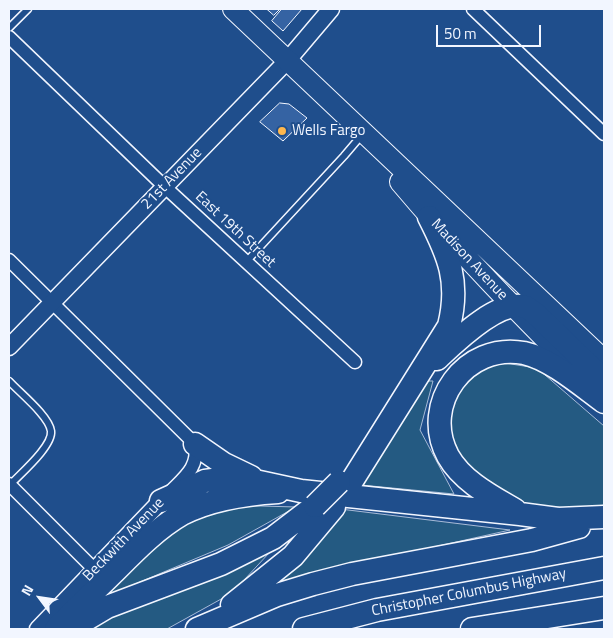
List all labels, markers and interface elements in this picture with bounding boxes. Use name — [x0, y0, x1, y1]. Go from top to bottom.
scale bar — [438, 15, 543, 47]
text: 50 m — [444, 22, 477, 45]
place label: Wells Fargo — [292, 122, 365, 140]
marker: Wells Fargo — [276, 125, 288, 137]
street label: 21st Avenue — [138, 144, 206, 214]
street label: East 19th Street — [191, 188, 279, 272]
street label: Madison Avenue — [427, 216, 511, 304]
street label: Beckwith Avenue — [80, 495, 168, 585]
street label: Christopher Columbus Highway — [370, 565, 568, 621]
north arrow — [15, 573, 65, 623]
text: N — [15, 580, 38, 600]

